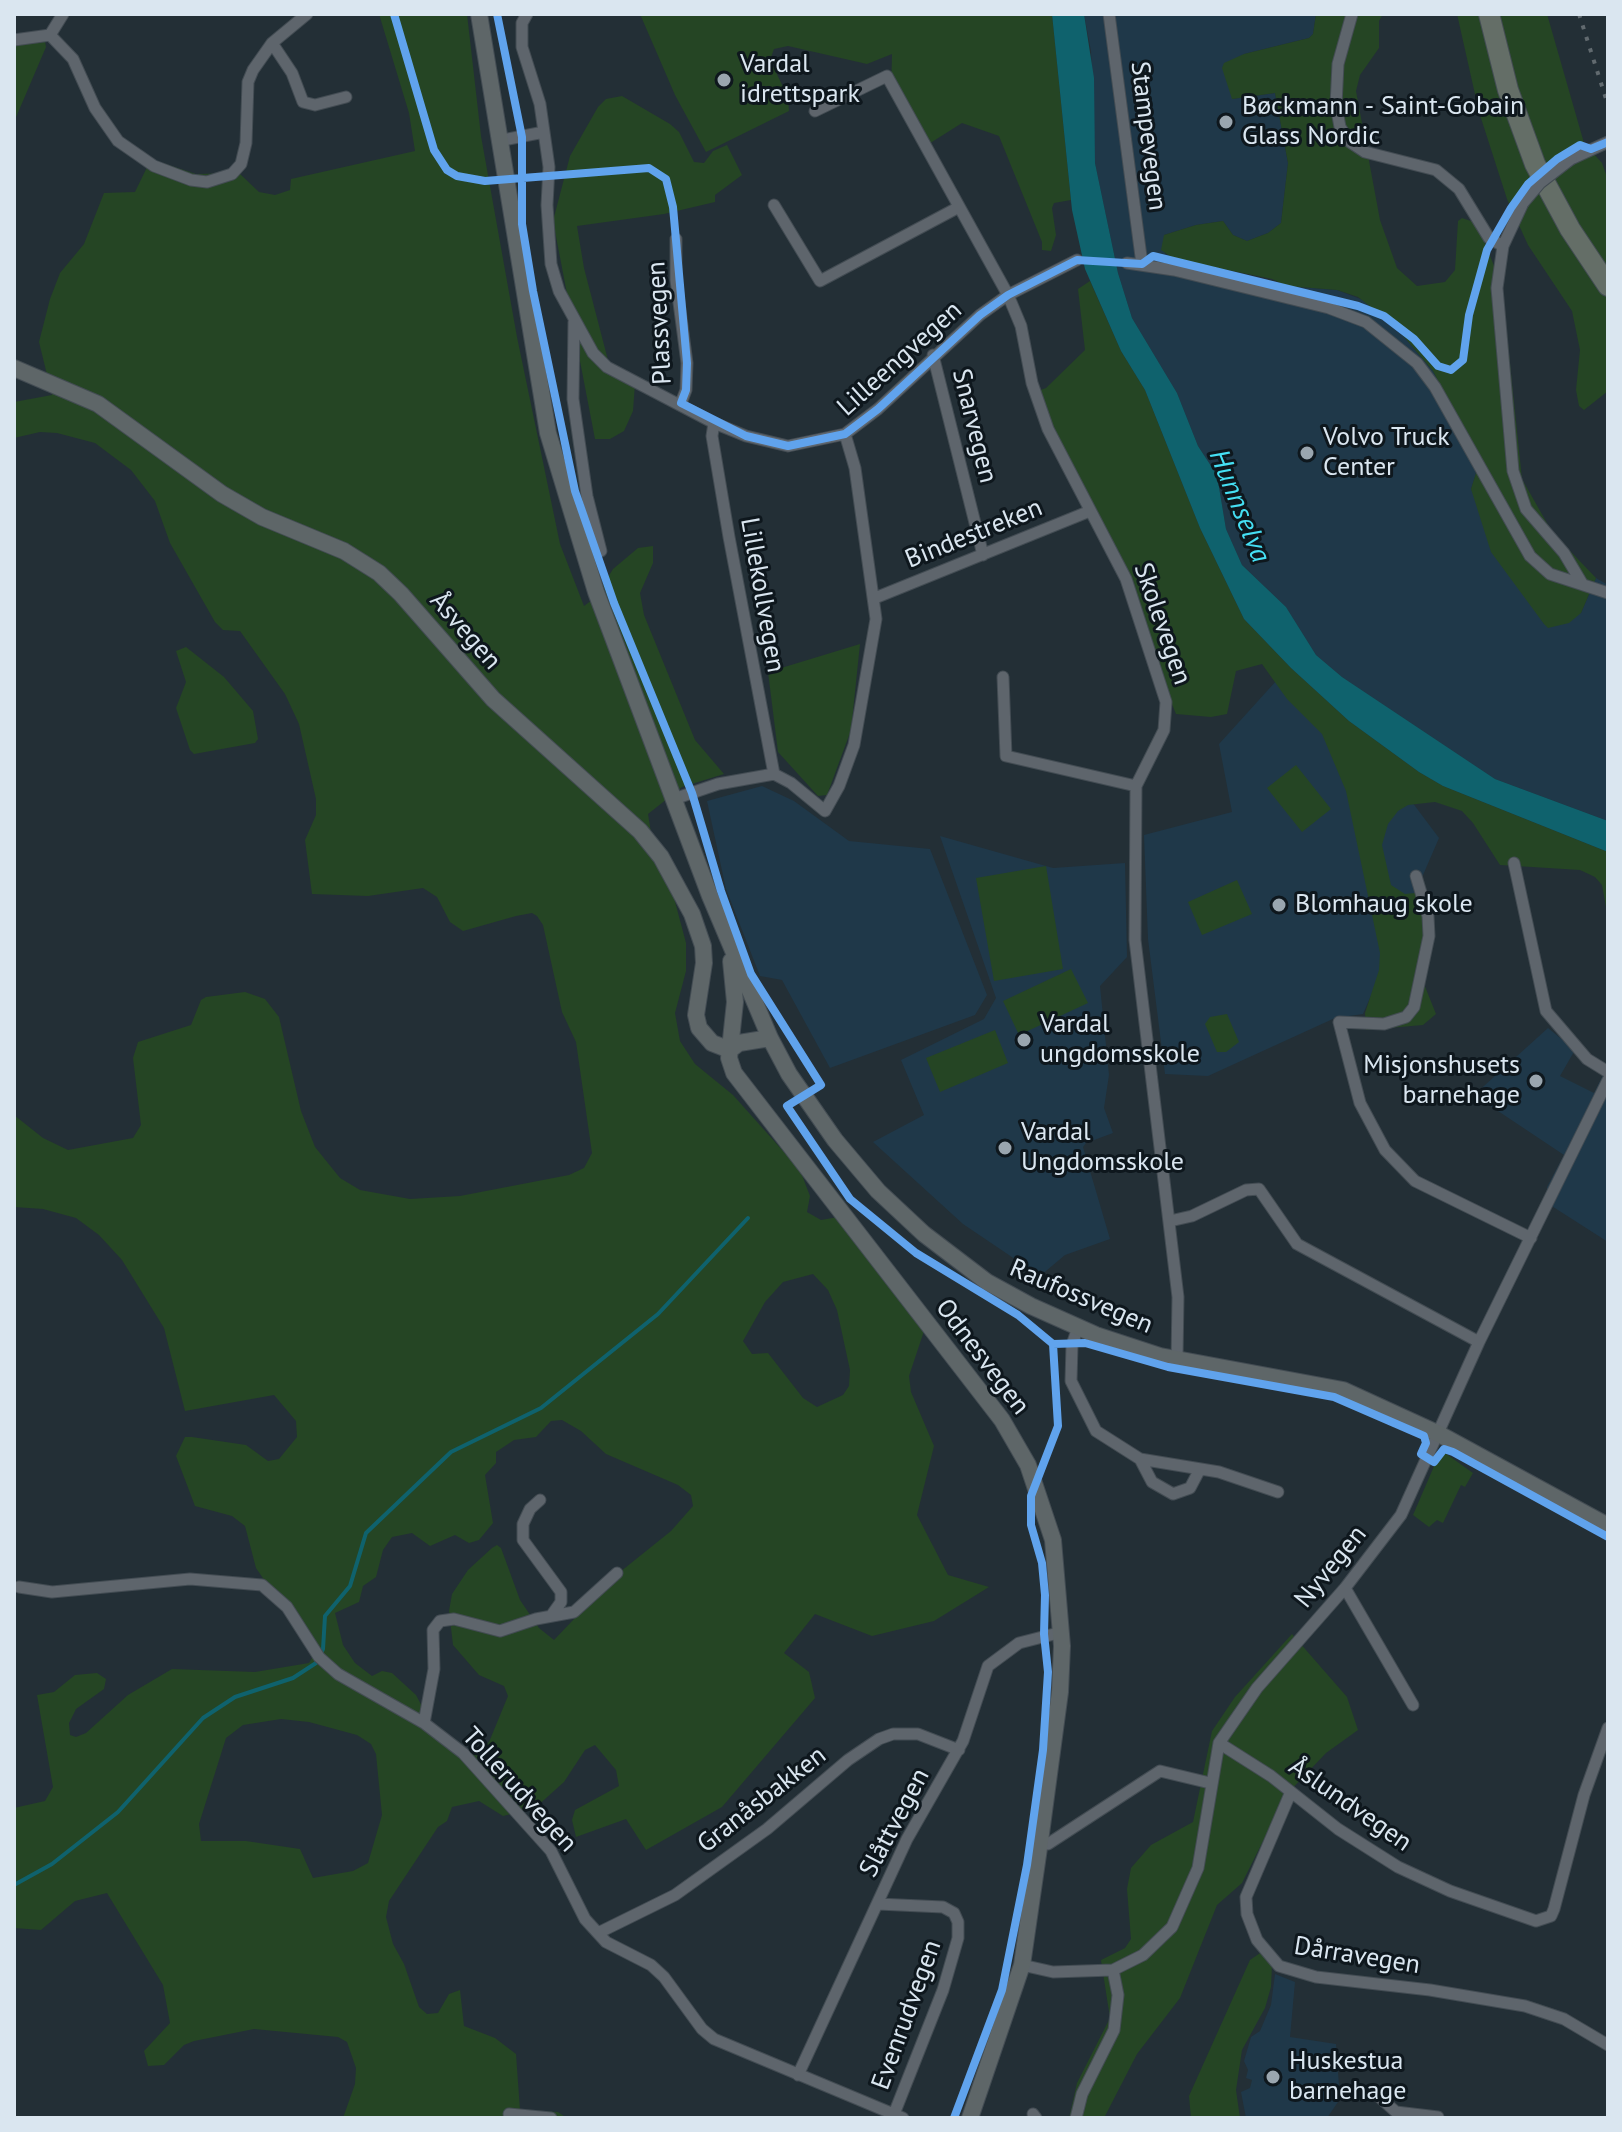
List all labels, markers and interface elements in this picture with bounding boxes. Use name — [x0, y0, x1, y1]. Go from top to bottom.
place label: Vardal idrettspark — [740, 49, 860, 110]
street label: Stampevegen — [1123, 60, 1173, 212]
marker: Vardal idrettspark — [715, 71, 733, 89]
place label: Bøckmann - Saint-Gobain Glass Nordic — [1242, 91, 1524, 152]
marker: Bøckmann - Saint-Gobain Glass Nordic — [1217, 113, 1235, 131]
street label: Plassvegen — [641, 261, 679, 385]
street label: Lilleengvegen — [831, 295, 969, 423]
street label: Snarvegen — [945, 366, 1003, 486]
place label: Volvo Truck Center — [1323, 422, 1450, 484]
marker: Volvo Truck Center — [1298, 444, 1316, 462]
water label: Hunnselva — [1201, 445, 1277, 567]
street label: Bindestreken — [901, 492, 1047, 576]
street label: Lillekollvegen — [733, 515, 791, 675]
street label: Skolevegen — [1127, 559, 1197, 689]
street label: Åsvegen — [423, 586, 507, 676]
place label: Blomhaug skole — [1295, 889, 1473, 921]
marker: Blomhaug skole — [1270, 896, 1288, 914]
place label: Vardal ungdomsskole — [1040, 1009, 1200, 1070]
marker: Vardal ungdomsskole — [1015, 1031, 1033, 1049]
place label: Misjonshusets barnehage — [1363, 1050, 1520, 1112]
marker: Misjonshusets barnehage — [1527, 1072, 1545, 1090]
place label: Vardal Ungdomsskole — [1021, 1117, 1184, 1178]
marker: Vardal Ungdomsskole — [996, 1139, 1014, 1157]
street label: Raufossvegen — [1005, 1253, 1157, 1341]
street label: Odnesvegen — [928, 1293, 1036, 1421]
street label: Nyvegen — [1289, 1520, 1373, 1614]
street label: Tollerudvegen — [455, 1721, 583, 1859]
street label: Granåsbakken — [691, 1740, 833, 1860]
street label: Åslundvegen — [1283, 1751, 1417, 1859]
street label: Slåttvegen — [853, 1763, 937, 1883]
street label: Dårravegen — [1292, 1931, 1422, 1981]
street label: Evenrudvegen — [865, 1936, 949, 2094]
place label: Huskestua barnehage — [1289, 2046, 1406, 2108]
marker: Huskestua barnehage — [1264, 2068, 1282, 2086]

